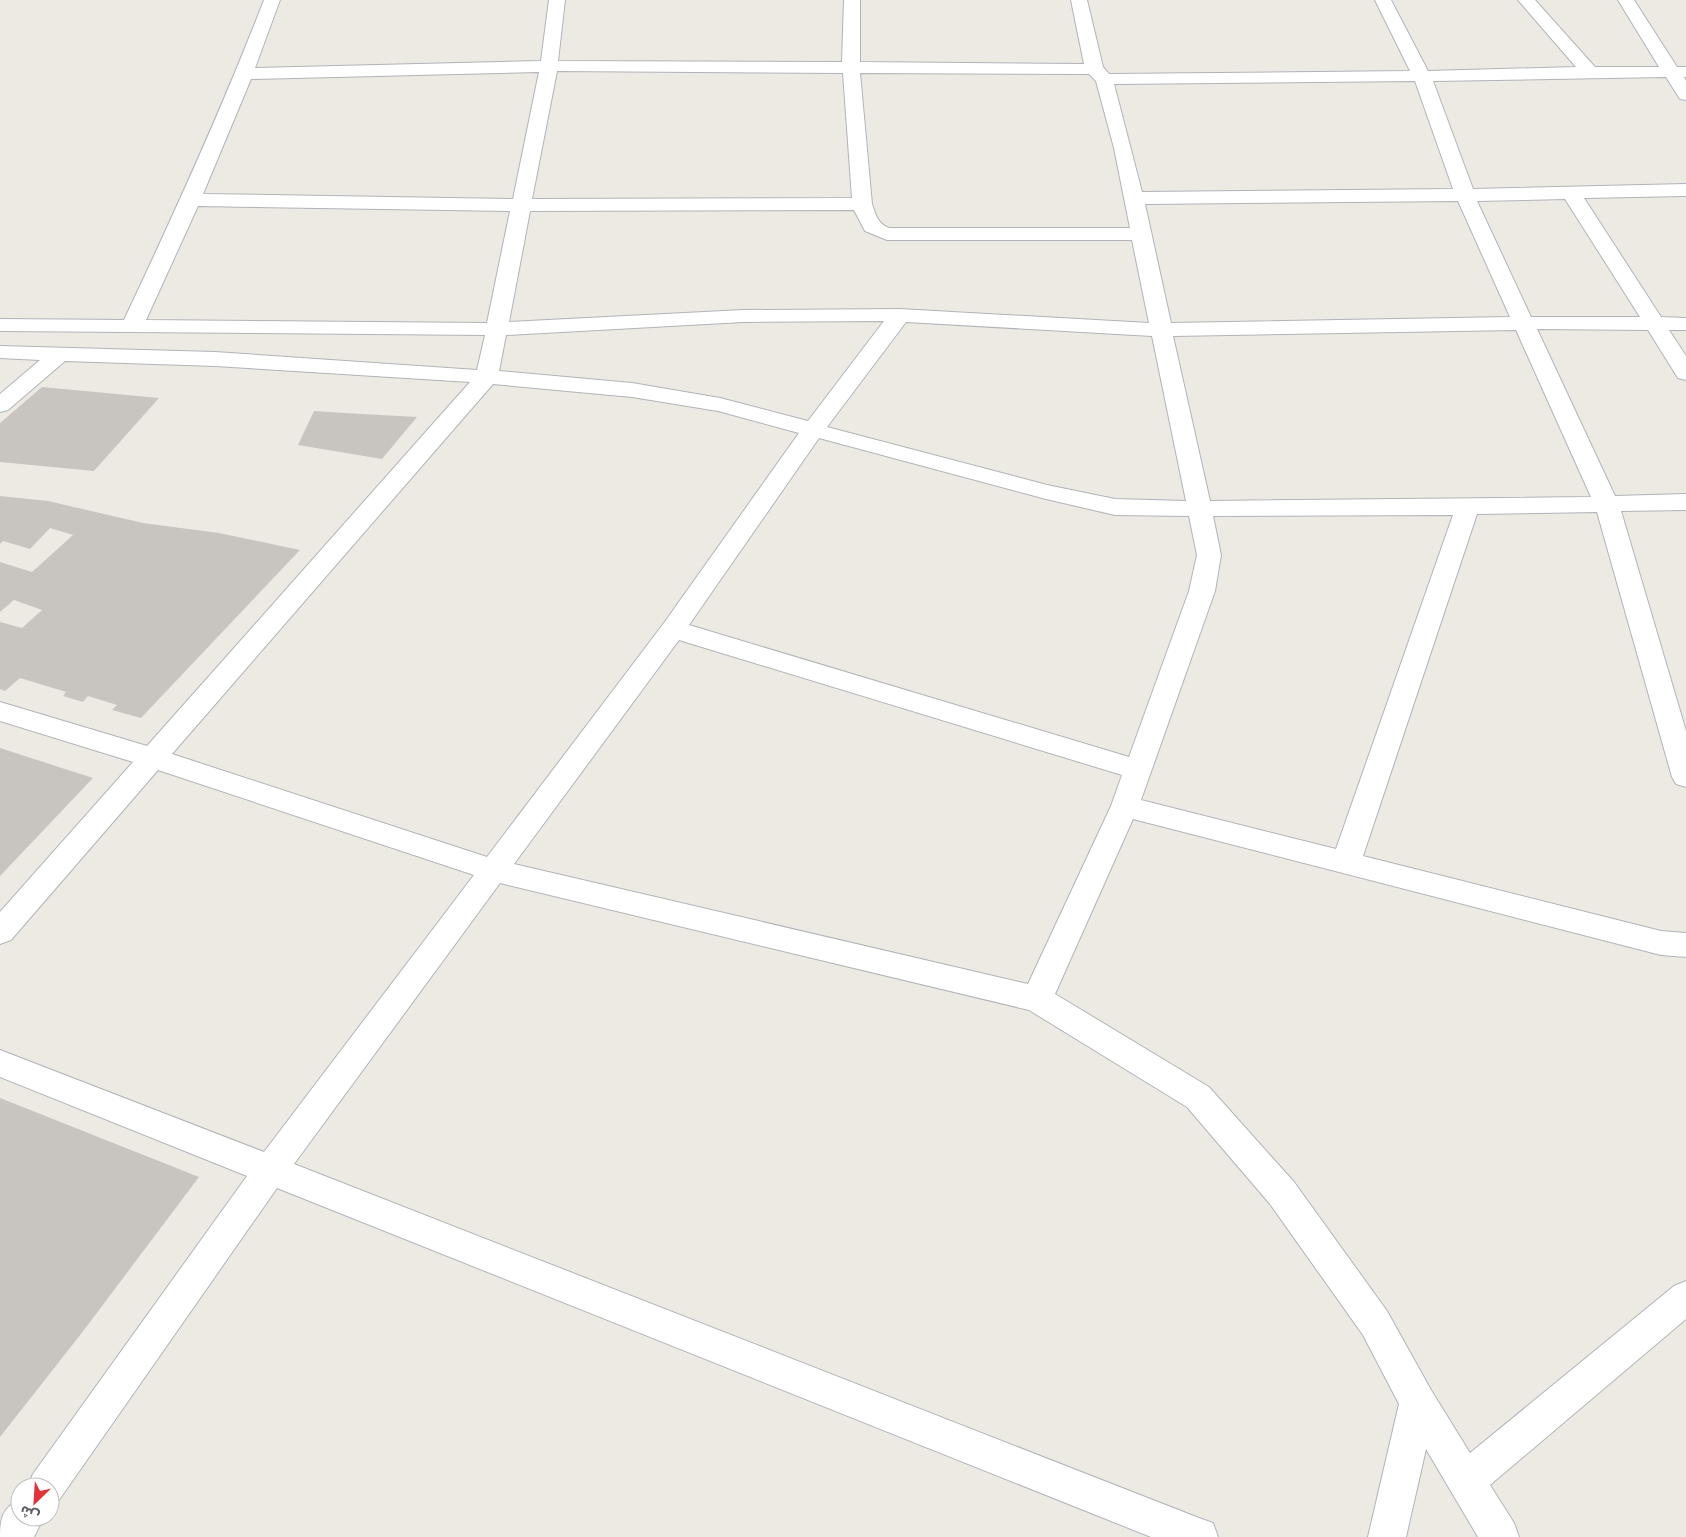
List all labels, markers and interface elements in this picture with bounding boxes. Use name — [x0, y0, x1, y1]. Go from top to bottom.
north arrow — [10, 1477, 60, 1527]
text: ش — [17, 1502, 42, 1526]

